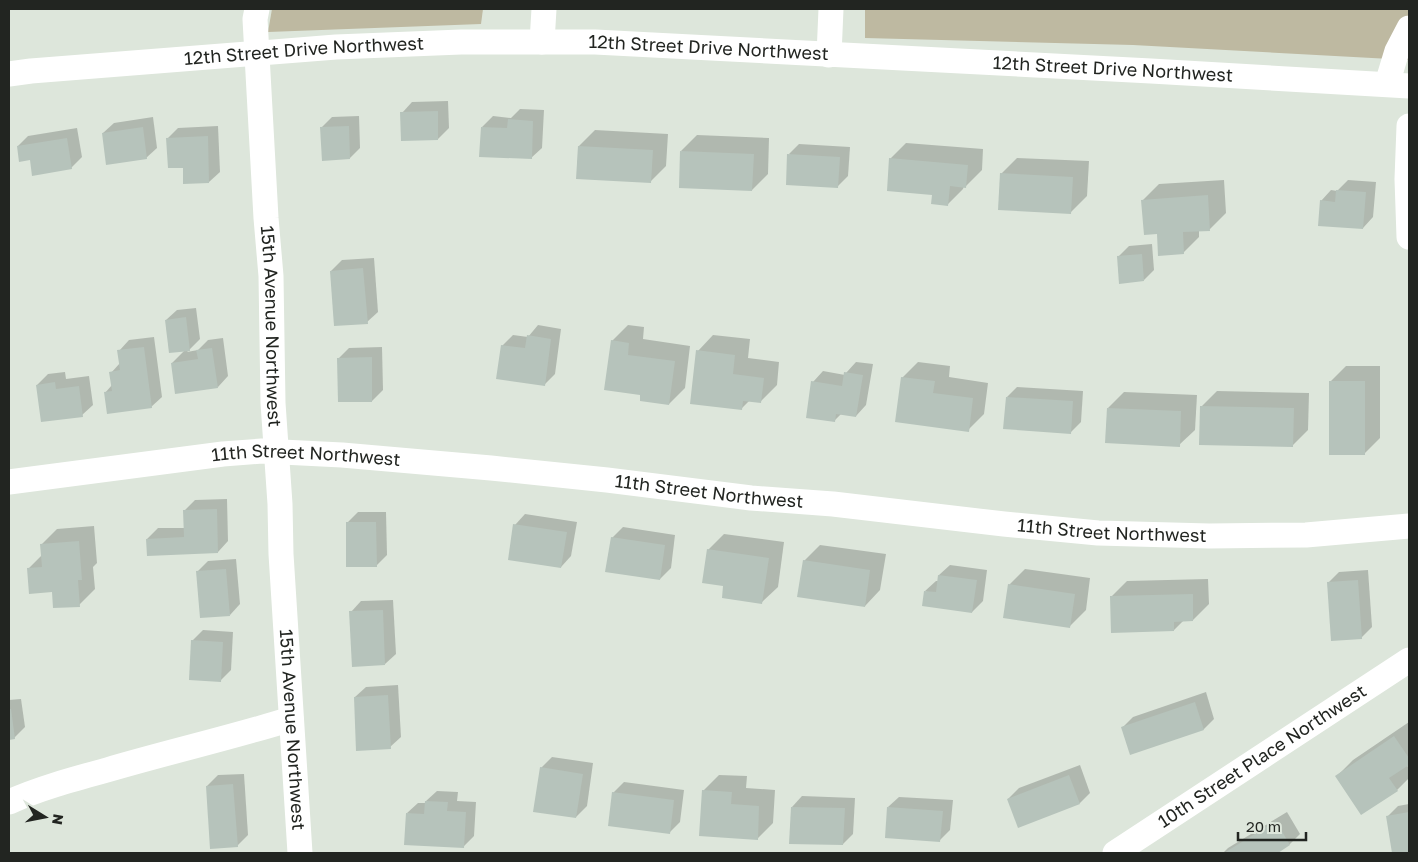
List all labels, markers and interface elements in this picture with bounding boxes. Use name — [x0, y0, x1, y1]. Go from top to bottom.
street label: 12th Street Drive Northwest — [588, 30, 829, 64]
street label: 12th Street Drive Northwest — [183, 31, 424, 69]
street label: 12th Street Drive Northwest — [992, 51, 1234, 86]
street label: 15th Avenue Northwest — [257, 225, 287, 428]
street label: 11th Street Northwest — [210, 439, 402, 470]
street label: 11th Street Northwest — [614, 469, 804, 512]
street label: 11th Street Northwest — [1016, 513, 1207, 546]
street label: 15th Avenue Northwest — [276, 628, 311, 831]
street label: 10th Street Place Northwest — [1153, 679, 1370, 832]
north arrow — [20, 792, 70, 842]
scale bar — [1238, 810, 1306, 842]
text: N — [49, 813, 68, 826]
text: 20 m — [1246, 817, 1281, 835]

